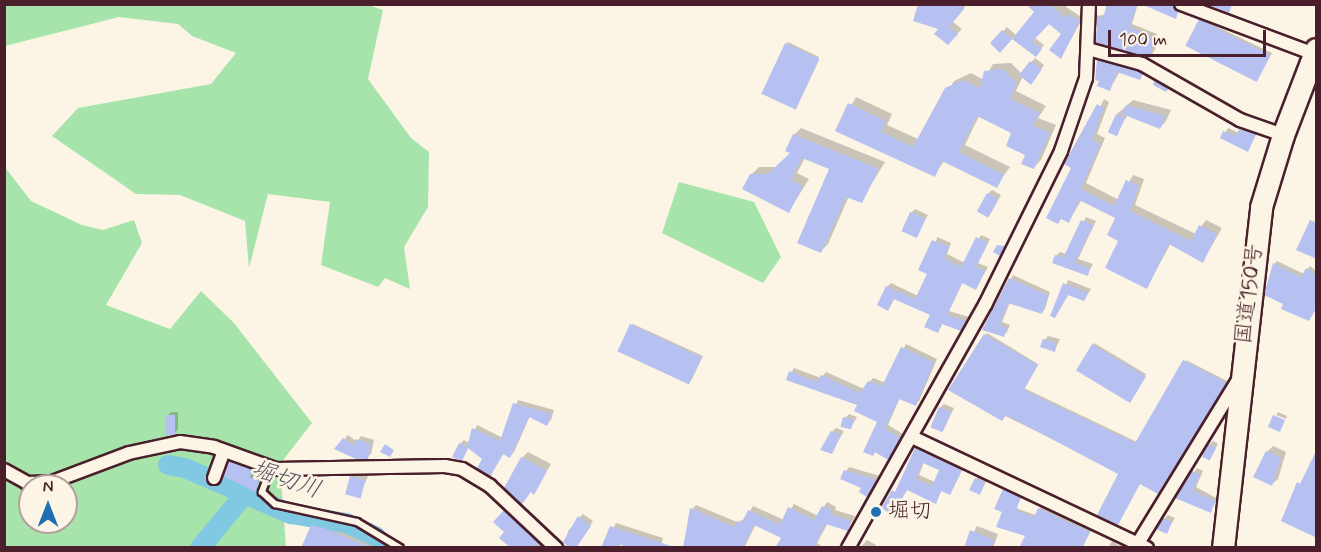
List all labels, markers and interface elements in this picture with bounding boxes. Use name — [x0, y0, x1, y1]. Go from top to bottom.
scale bar — [1111, 18, 1268, 56]
text: 100 m — [1119, 28, 1167, 52]
street label: 国道150号 — [1231, 242, 1269, 346]
water label: 堀切川 — [247, 455, 325, 505]
north arrow — [18, 474, 78, 534]
text: N — [43, 477, 53, 498]
place label: 堀切 — [888, 499, 932, 525]
marker: 堀切 — [869, 505, 883, 519]

